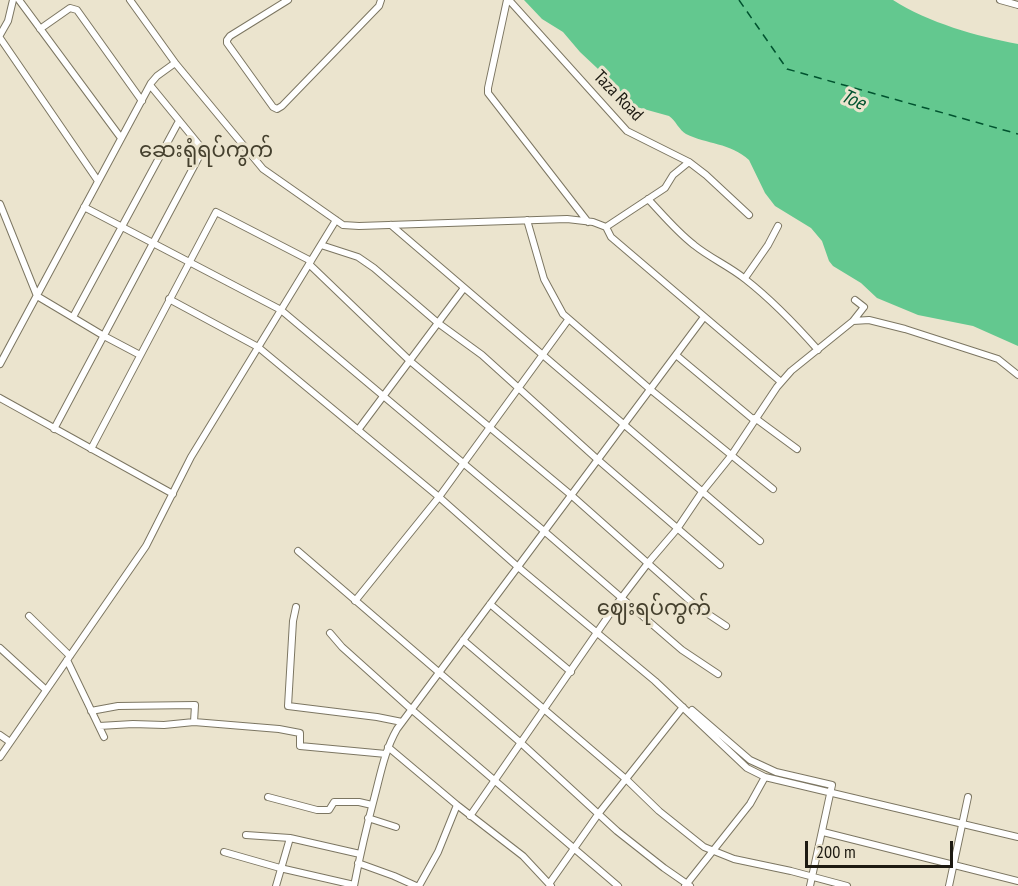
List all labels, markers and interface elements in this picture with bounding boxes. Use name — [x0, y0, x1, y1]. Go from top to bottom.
street label: Taza Road — [589, 66, 647, 126]
water label: Toe — [837, 84, 869, 116]
district label: ဆေးရုံရပ်ကွက် — [139, 138, 273, 164]
district label: ဈေးရပ်ကွက် — [597, 596, 711, 622]
scale bar — [808, 829, 956, 867]
text: 200 m — [816, 840, 856, 863]

